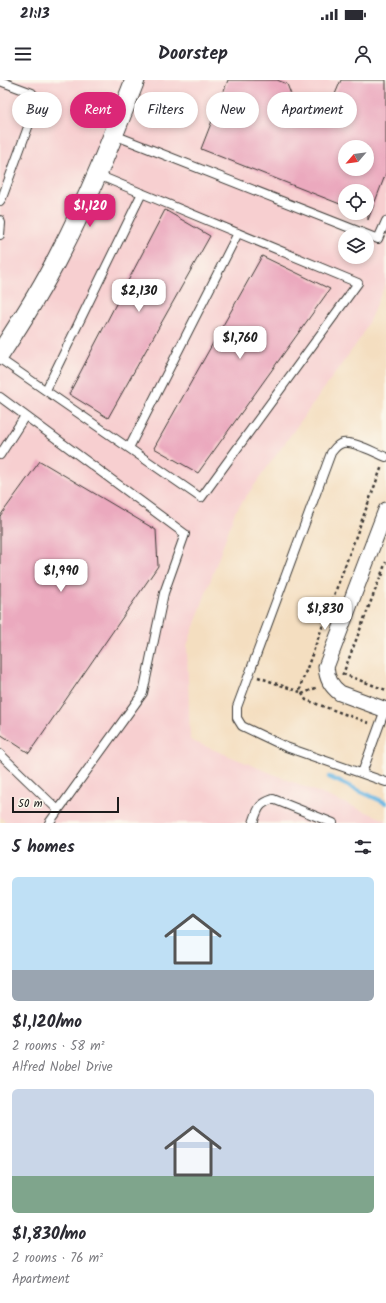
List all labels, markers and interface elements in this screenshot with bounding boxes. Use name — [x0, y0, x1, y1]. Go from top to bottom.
text: 21:13 — [20, 2, 50, 26]
text: Doorstep — [158, 40, 228, 69]
icon: menu — [12, 43, 34, 65]
icon: person — [352, 43, 374, 65]
chip: Buy — [12, 92, 62, 128]
chip: Rent — [70, 92, 126, 128]
chip: Filters — [134, 92, 198, 128]
chip: New — [206, 92, 259, 128]
chip: Apartment — [267, 92, 357, 128]
north arrow — [338, 140, 374, 176]
map controls — [338, 140, 374, 264]
button: locate — [338, 184, 374, 220]
pin: $1,120 — [57, 194, 123, 228]
text: $1,120 — [73, 196, 107, 217]
button: layers — [338, 228, 374, 264]
pin: $2,130 — [106, 279, 172, 313]
text: $2,130 — [121, 281, 157, 302]
pin: $1,760 — [207, 326, 273, 360]
text: $1,760 — [223, 328, 257, 349]
pin: $1,990 — [28, 559, 94, 593]
text: $1,990 — [44, 561, 78, 582]
pin: $1,830 — [292, 597, 358, 631]
text: $1,830 — [307, 599, 343, 620]
scale bar — [12, 795, 119, 814]
text: 50 m — [18, 795, 43, 813]
text: 5 homes — [12, 834, 75, 861]
icon: filters — [352, 836, 374, 858]
icon: home — [157, 903, 229, 975]
text: $1,120/mo — [12, 1009, 82, 1036]
text: 2 rooms · 58 m² — [12, 1036, 105, 1057]
text: Alfred Nobel Drive — [12, 1057, 113, 1078]
icon: home — [157, 1115, 229, 1187]
text: $1,830/mo — [12, 1221, 86, 1248]
text: 2 rooms · 76 m² — [12, 1248, 103, 1269]
text: Apartment — [12, 1269, 70, 1290]

